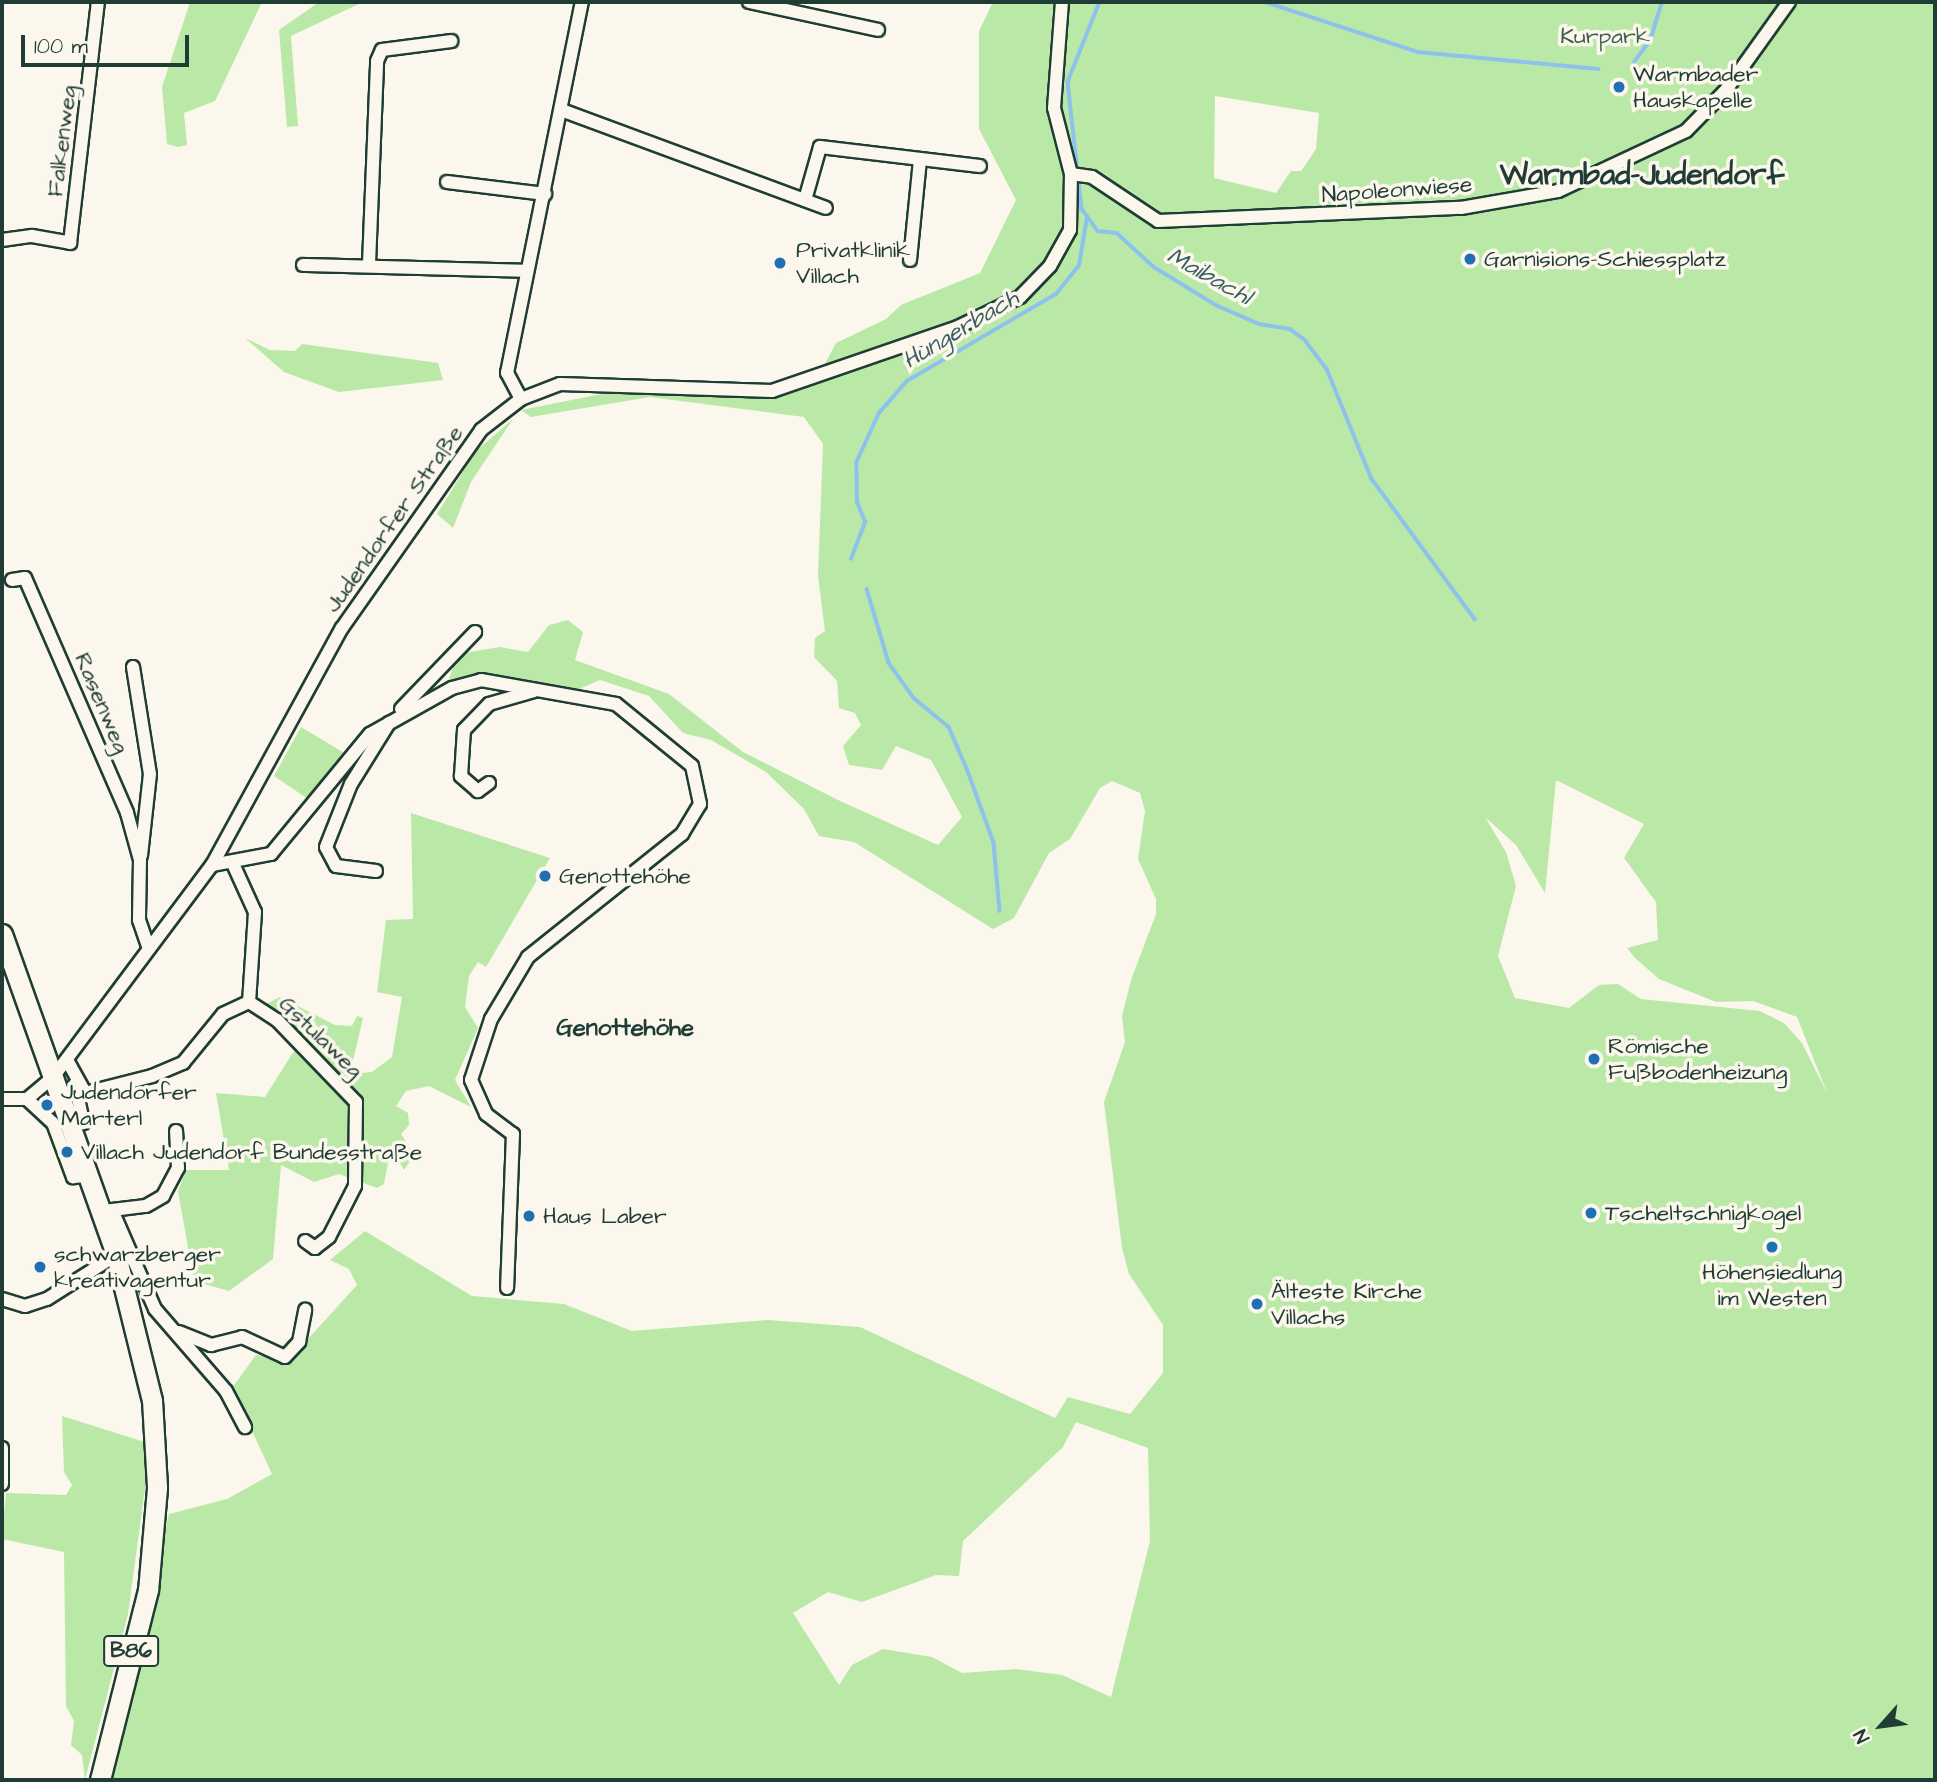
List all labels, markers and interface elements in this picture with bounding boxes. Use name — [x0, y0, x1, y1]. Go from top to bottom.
scale bar — [24, 21, 192, 65]
park label: Kurpark — [1560, 22, 1650, 50]
text: 100 m — [34, 32, 88, 61]
place label: Warmbader Hauskapelle — [1633, 60, 1758, 114]
marker: Warmbader Hauskapelle — [1611, 79, 1627, 95]
street label: Falkenweg — [41, 84, 83, 198]
district label: Warmbad-Judendorf — [1500, 157, 1784, 193]
street label: Napoleonwiese — [1321, 171, 1473, 209]
place label: Privatklinik Villach — [796, 236, 910, 290]
water label: Maibachl — [1162, 242, 1256, 312]
place label: Garnisions-Schiessplatz — [1484, 245, 1726, 273]
marker: Garnisions-Schiessplatz — [1462, 251, 1478, 267]
marker: Privatklinik Villach — [770, 253, 790, 273]
water label: Hungerbach — [898, 284, 1024, 376]
street label: Judendorfer Straße — [319, 420, 469, 618]
street label: Rasenweg — [68, 649, 136, 757]
place label: Genottehöhe — [559, 862, 691, 890]
marker: Genottehöhe — [537, 868, 553, 884]
street label: Gstulaweg — [273, 990, 369, 1084]
district label: Genottehöhe — [556, 1015, 694, 1043]
place label: Römische Fußbodenheizung — [1608, 1032, 1787, 1086]
marker: Römische Fußbodenheizung — [1586, 1051, 1602, 1067]
place label: Judendorfer Marterl — [61, 1078, 197, 1132]
marker: Judendorfer Marterl — [39, 1097, 55, 1113]
place label: Villach Judendorf Bundesstraße — [81, 1138, 422, 1166]
marker: Villach Judendorf Bundesstraße — [59, 1144, 75, 1160]
place label: Tscheltschnigkogel — [1605, 1199, 1801, 1227]
place label: Haus Laber — [543, 1202, 667, 1230]
marker: Tscheltschnigkogel — [1583, 1205, 1599, 1221]
marker: Haus Laber — [521, 1208, 537, 1224]
marker: Höhensiedlung im Westen — [1764, 1239, 1780, 1255]
place label: schwarzberger kreativagentur — [54, 1240, 221, 1294]
place label: Höhensiedlung im Westen — [1702, 1258, 1842, 1312]
marker: schwarzberger kreativagentur — [32, 1259, 48, 1275]
place label: Älteste Kirche Villachs — [1271, 1277, 1422, 1331]
marker: Älteste Kirche Villachs — [1249, 1296, 1265, 1312]
road number: B86 — [103, 1634, 159, 1668]
north arrow — [1846, 1691, 1916, 1761]
text: N — [1847, 1724, 1877, 1748]

